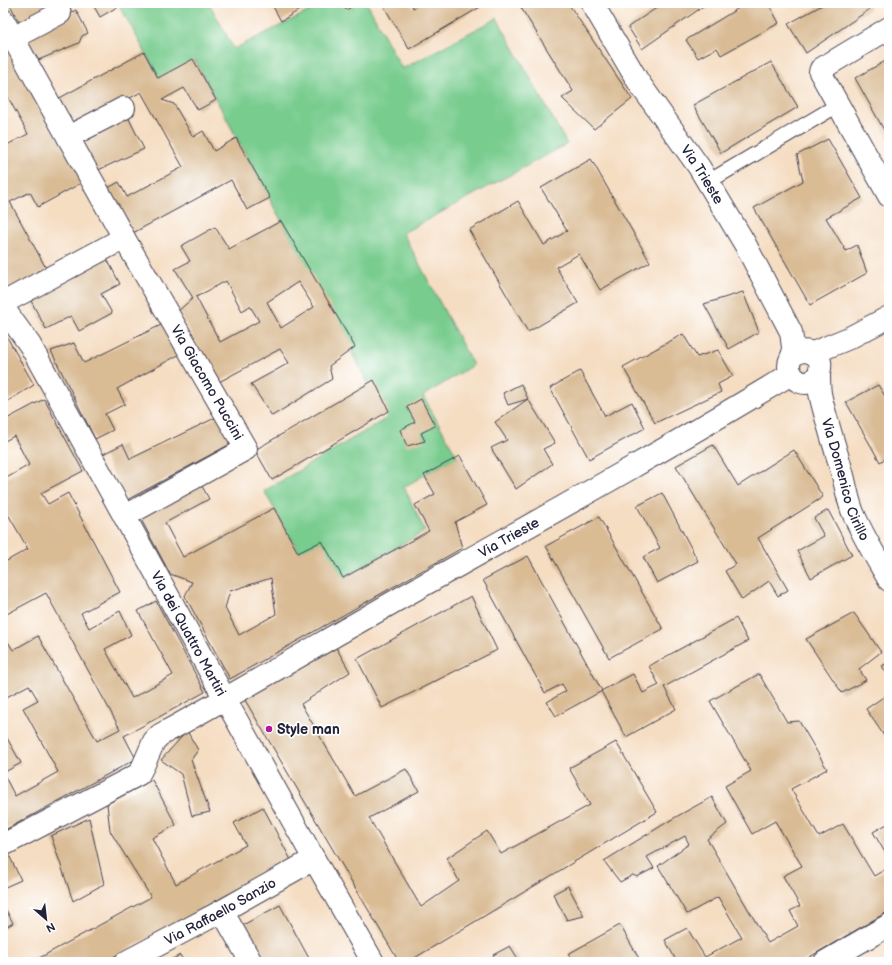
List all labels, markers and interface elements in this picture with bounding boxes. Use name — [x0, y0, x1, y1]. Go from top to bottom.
street label: Via Trieste — [677, 142, 727, 207]
street label: Via Giacomo Puccini — [167, 322, 247, 443]
street label: Via Domenico Cirillo — [818, 416, 873, 544]
street label: Via Trieste — [476, 514, 542, 561]
street label: Via dei Quattro Martiri — [147, 568, 230, 699]
place label: Style man — [277, 721, 340, 738]
marker: Style man — [264, 724, 274, 734]
street label: Via Raffaello Sanzio — [162, 874, 279, 949]
north arrow — [26, 899, 66, 939]
text: N — [44, 920, 57, 935]

